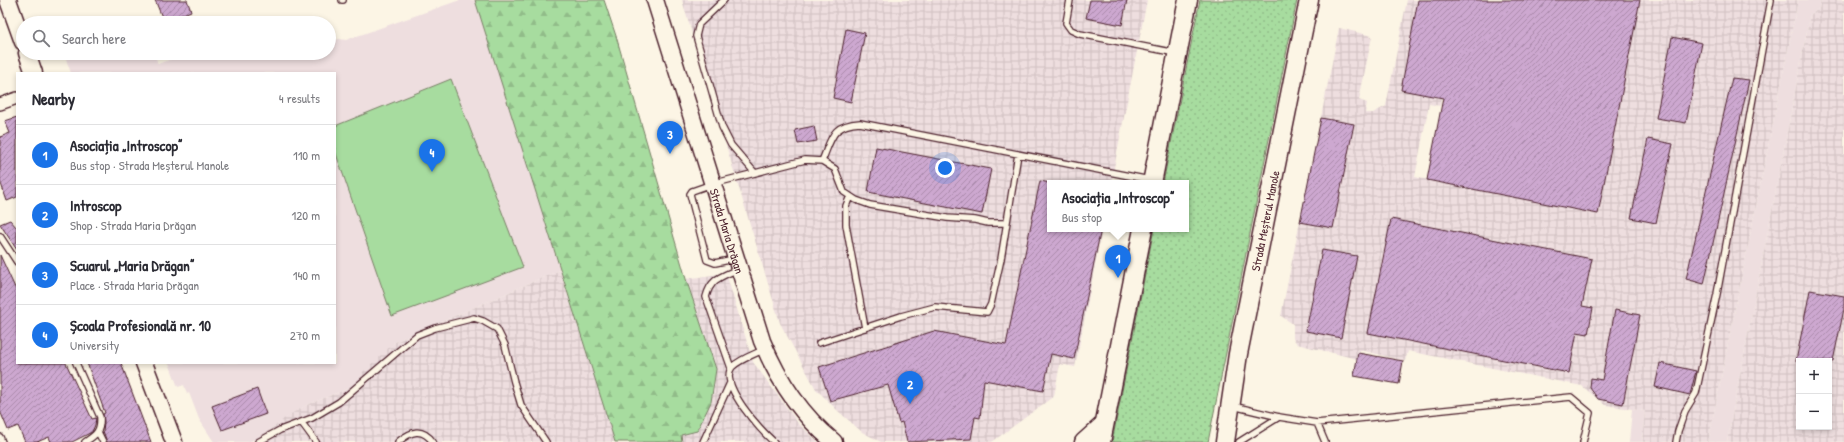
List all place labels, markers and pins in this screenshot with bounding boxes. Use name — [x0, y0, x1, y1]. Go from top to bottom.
pin: 3 — [657, 121, 683, 154]
pin: 4 — [419, 139, 445, 172]
pin: 1 — [1105, 245, 1131, 278]
pin: 2 — [897, 371, 923, 404]

